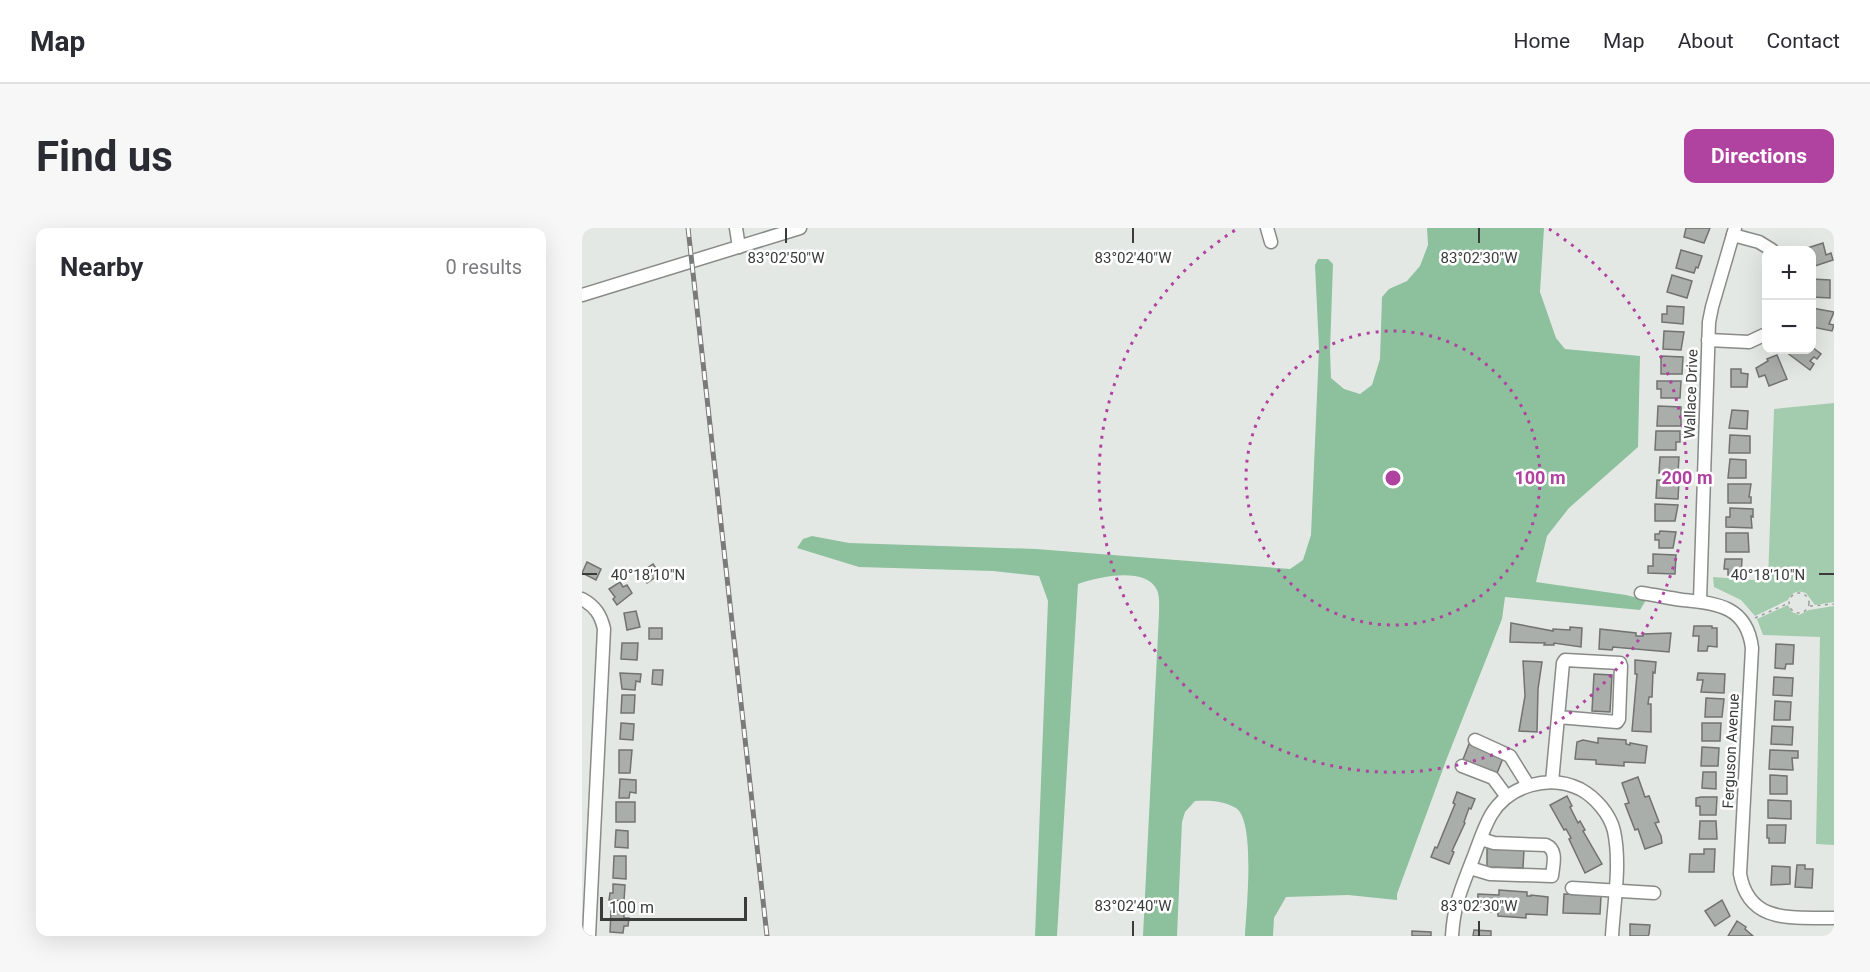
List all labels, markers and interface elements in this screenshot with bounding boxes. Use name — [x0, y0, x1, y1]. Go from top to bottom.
text: Map — [30, 25, 85, 58]
text: Home — [1514, 29, 1570, 53]
text: Map — [1603, 29, 1645, 53]
text: About — [1678, 29, 1734, 53]
text: Contact — [1767, 29, 1840, 53]
button: Directions — [1684, 129, 1834, 183]
text: Find us — [36, 132, 173, 181]
map controls — [1762, 246, 1816, 354]
button: + — [1762, 246, 1816, 300]
text: 83°02'50"W — [748, 249, 824, 267]
text: 83°02'40"W — [1095, 249, 1171, 267]
text: 83°02'30"W — [1441, 249, 1517, 267]
text: Nearby — [60, 252, 143, 282]
text: 0 results — [446, 255, 522, 279]
button: − — [1762, 300, 1816, 354]
street label: Wallace Drive — [1680, 349, 1702, 439]
text: 100 m — [1514, 467, 1566, 488]
text: 200 m — [1661, 467, 1713, 488]
centre of rings — [1383, 468, 1403, 488]
text: 40°18'10"N — [611, 566, 685, 584]
text: 40°18'10"N — [1731, 566, 1805, 584]
street label: Ferguson Avenue — [1719, 693, 1743, 809]
scale bar — [600, 894, 747, 922]
text: 83°02'40"W — [1095, 897, 1171, 915]
text: 83°02'30"W — [1441, 897, 1517, 915]
text: 100 m — [609, 898, 654, 917]

